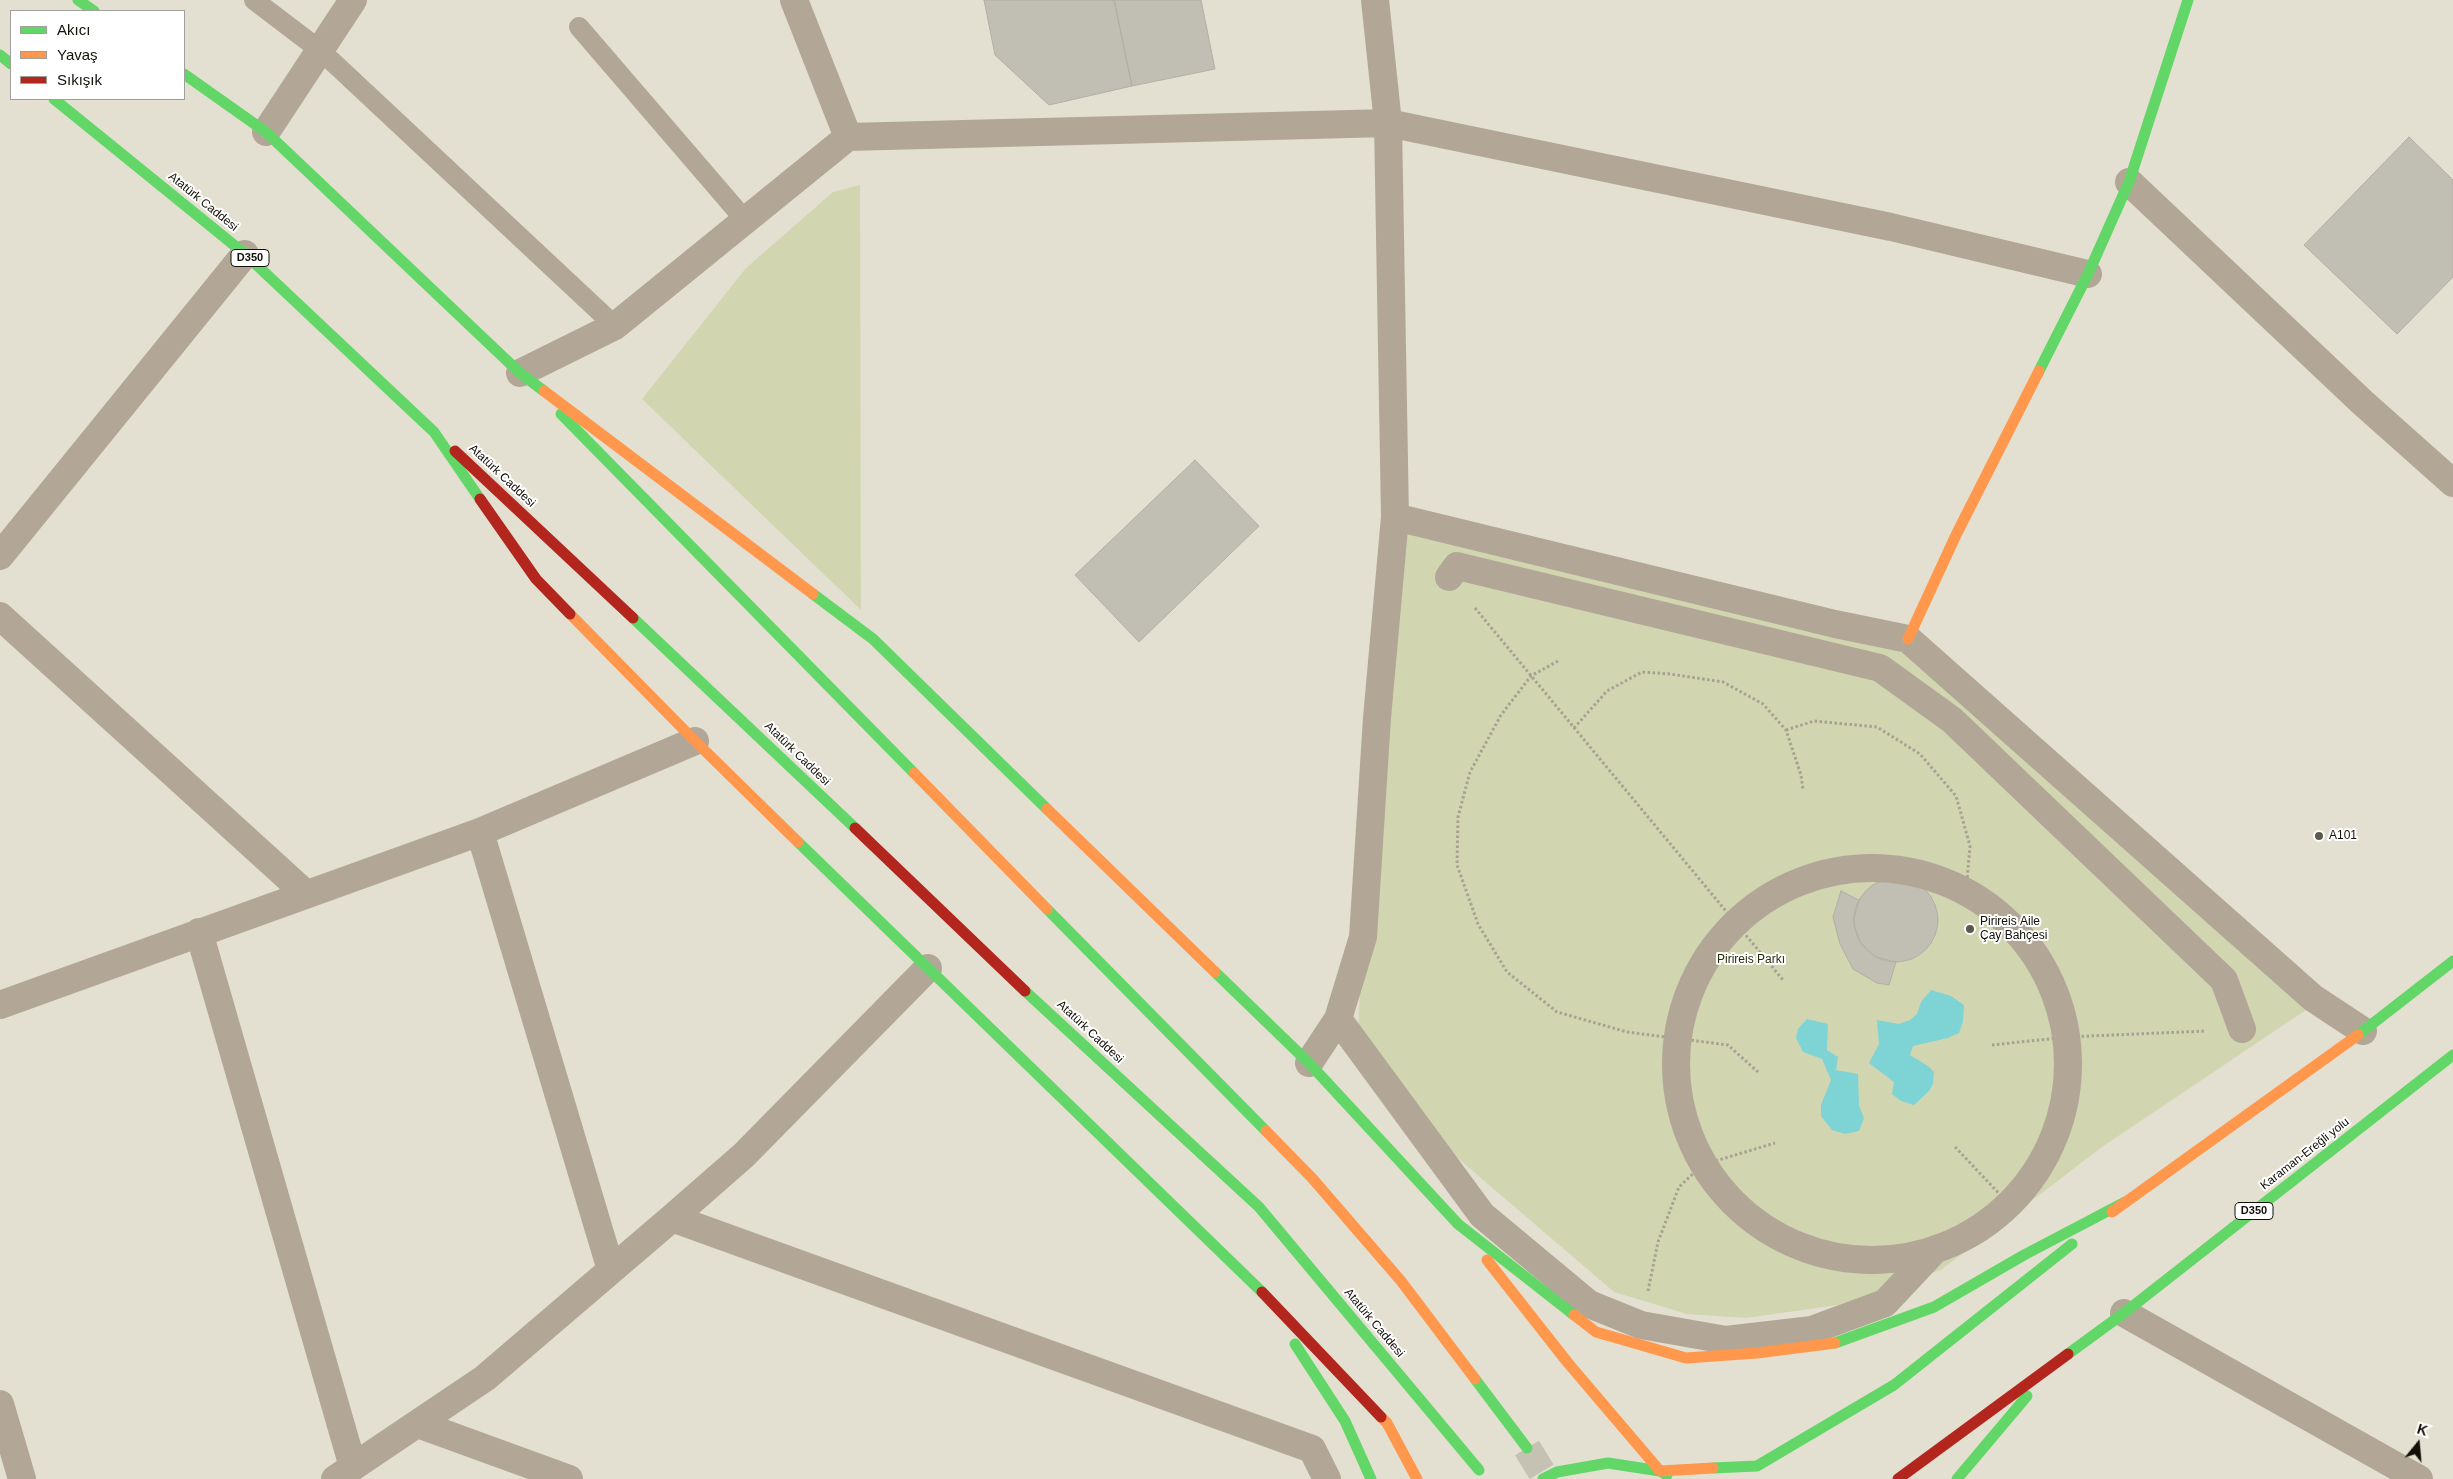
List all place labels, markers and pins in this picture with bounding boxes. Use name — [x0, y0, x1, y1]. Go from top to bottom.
place label: A101 — [2329, 829, 2357, 843]
marker: A101 — [2313, 830, 2325, 842]
place label: Pirireis Aile Çay Bahçesi — [1980, 915, 2047, 943]
marker: Pirireis Aile Çay Bahçesi — [1964, 923, 1976, 935]

